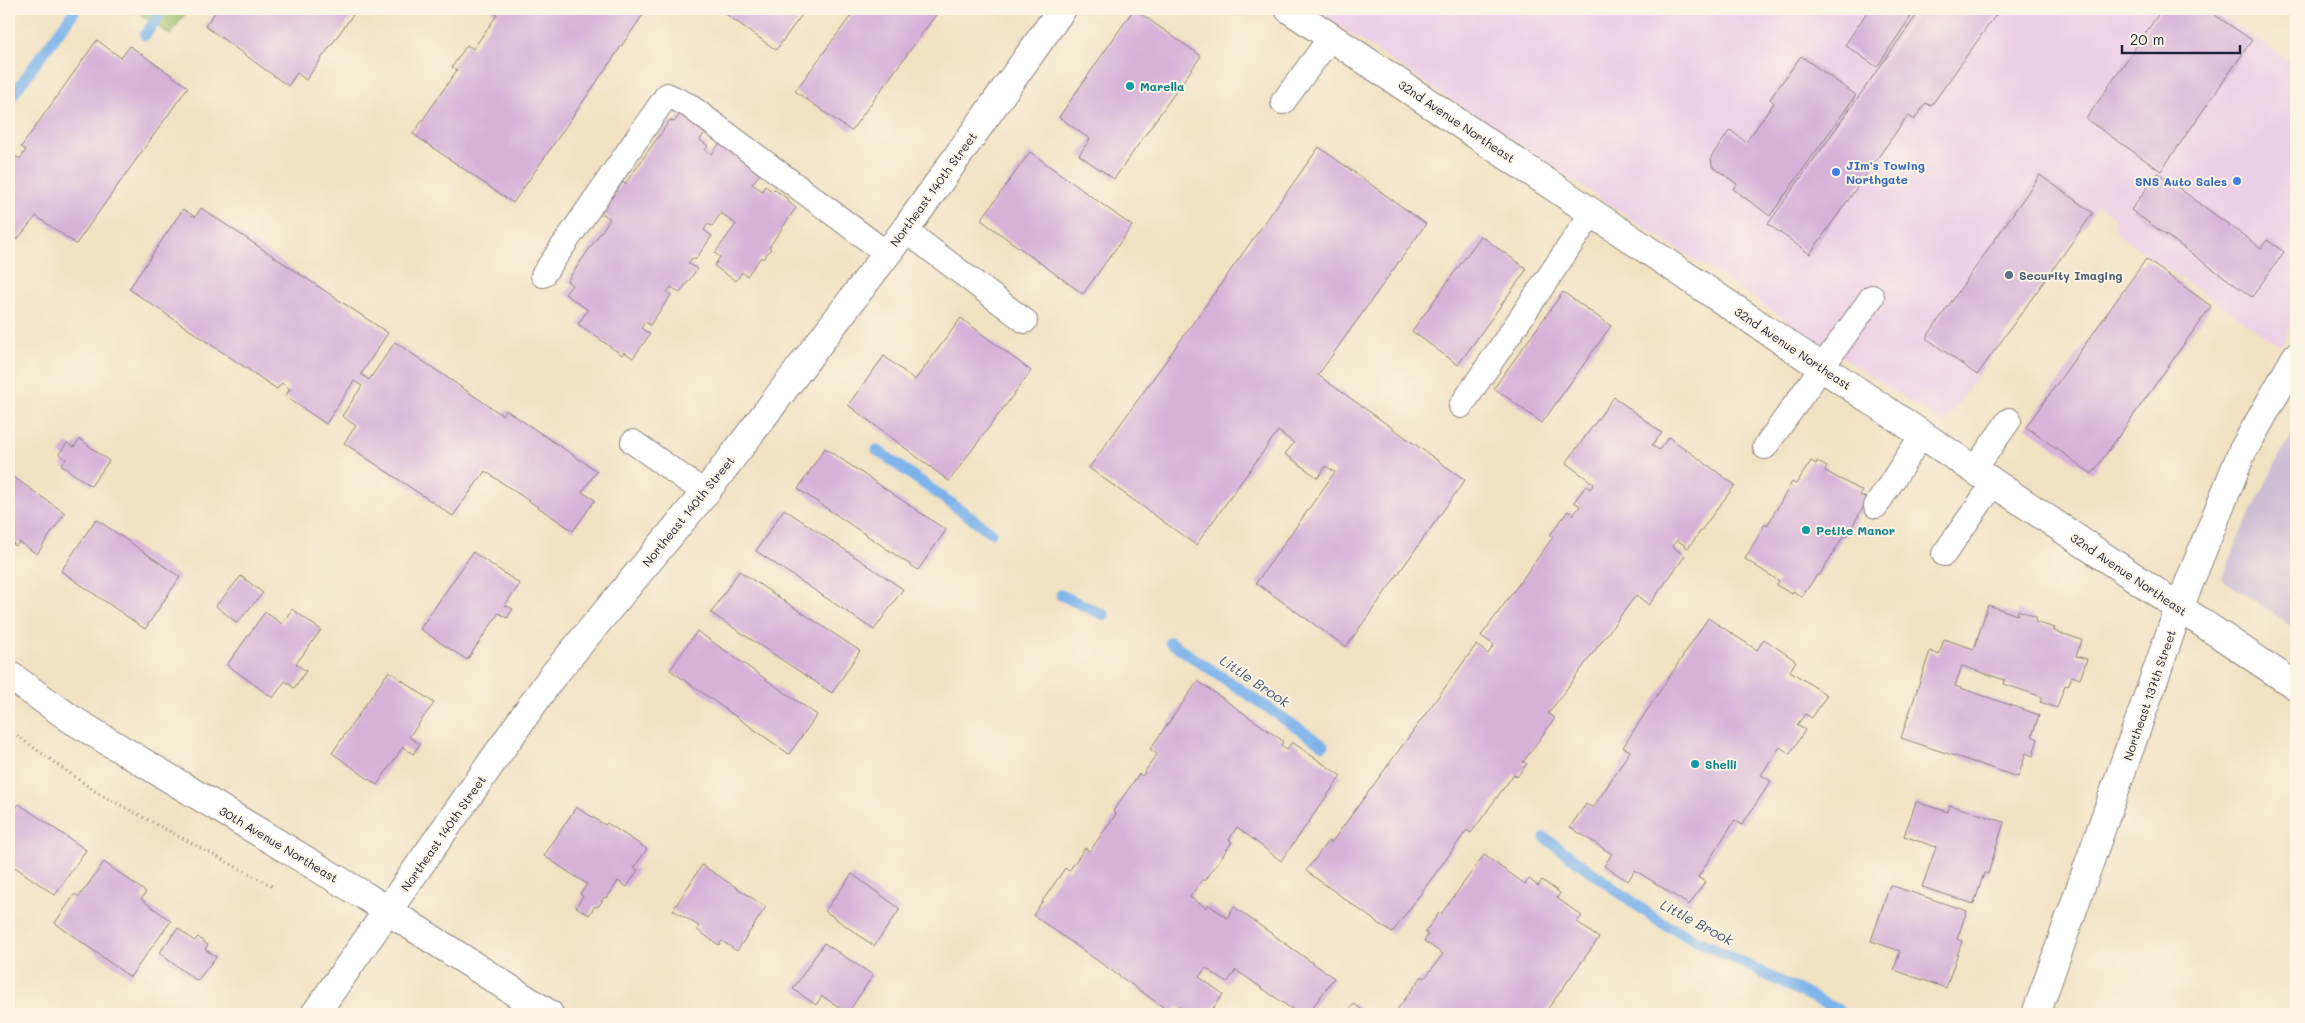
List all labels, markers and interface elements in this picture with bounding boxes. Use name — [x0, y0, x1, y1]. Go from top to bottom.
scale bar — [2122, 22, 2240, 54]
text: 20 m — [2130, 29, 2164, 49]
street label: 32nd Avenue Northeast — [1396, 76, 1518, 166]
place label: Marella — [1140, 78, 1184, 94]
marker: Marella — [1124, 80, 1136, 92]
street label: Northeast 140th Street — [886, 129, 980, 249]
place label: JIm's Towing Northgate — [1846, 157, 1925, 187]
marker: JIm's Towing Northgate — [1830, 166, 1842, 178]
place label: SNS Auto Sales — [2135, 173, 2227, 189]
marker: SNS Auto Sales — [2231, 175, 2243, 187]
place label: Security Imaging — [2019, 267, 2122, 283]
marker: Security Imaging — [2003, 269, 2015, 281]
street label: 32nd Avenue Northeast — [1732, 303, 1854, 393]
street label: Northeast 140th Street — [638, 452, 738, 570]
place label: Petite Manor — [1816, 522, 1895, 538]
marker: Petite Manor — [1800, 524, 1812, 536]
street label: 32nd Avenue Northeast — [2068, 529, 2190, 619]
street label: Northeast 137th Street — [2119, 628, 2179, 762]
water label: Little Brook — [1216, 651, 1294, 712]
place label: Shelli — [1705, 756, 1737, 772]
marker: Shelli — [1689, 758, 1701, 770]
street label: Northeast 140th Street — [397, 772, 489, 894]
street label: 30th Avenue Northeast — [217, 802, 341, 886]
water label: Little Brook — [1657, 895, 1737, 950]

